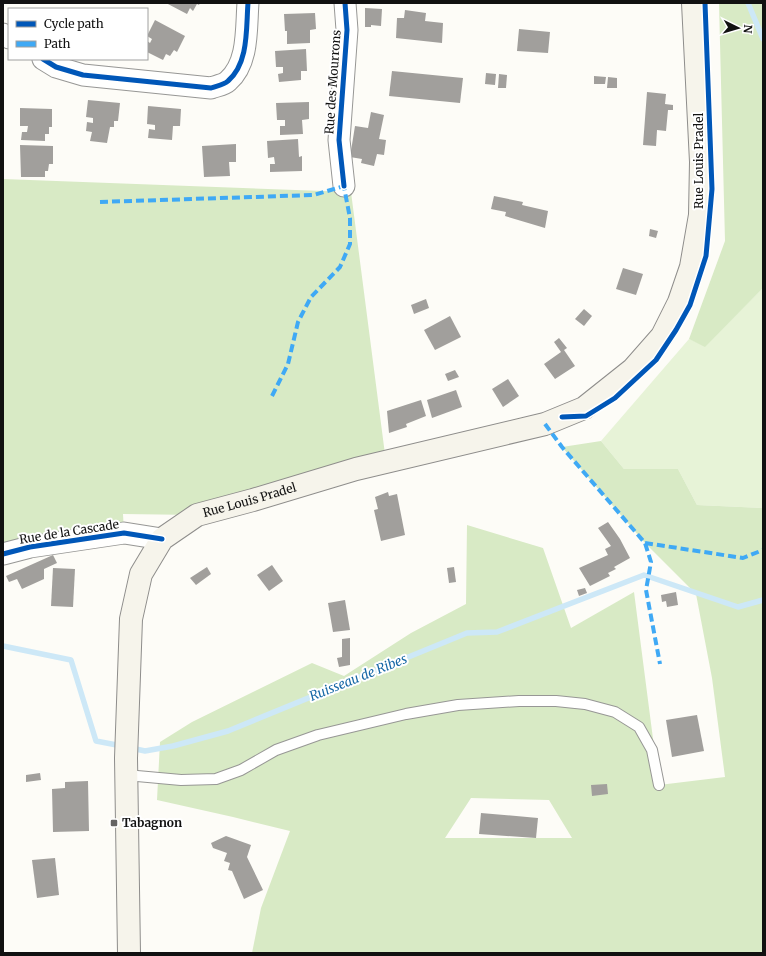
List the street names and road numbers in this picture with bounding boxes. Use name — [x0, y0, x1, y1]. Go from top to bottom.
street label: Rue des Mourrons — [321, 29, 344, 135]
street label: Rue Louis Pradel — [691, 113, 706, 209]
street label: Rue Louis Pradel — [201, 479, 298, 520]
street label: Rue de la Cascade — [18, 516, 120, 547]

